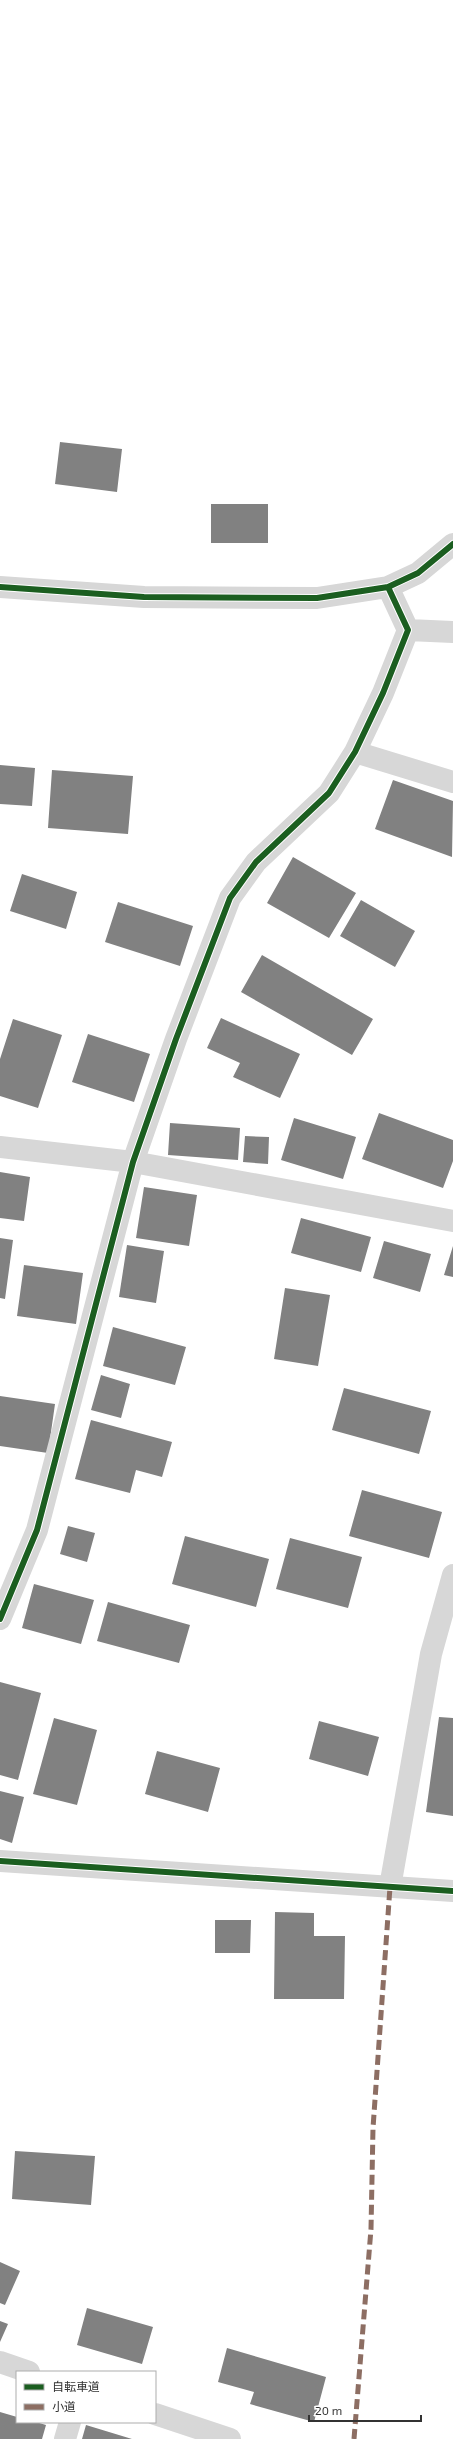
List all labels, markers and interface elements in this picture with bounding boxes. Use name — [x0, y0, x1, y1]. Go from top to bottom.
legend — [16, 2371, 156, 2423]
text: 自転車道 — [52, 2379, 100, 2393]
scale bar — [309, 2397, 421, 2423]
text: 小道 — [52, 2399, 76, 2413]
text: 20 m — [315, 2403, 342, 2417]

